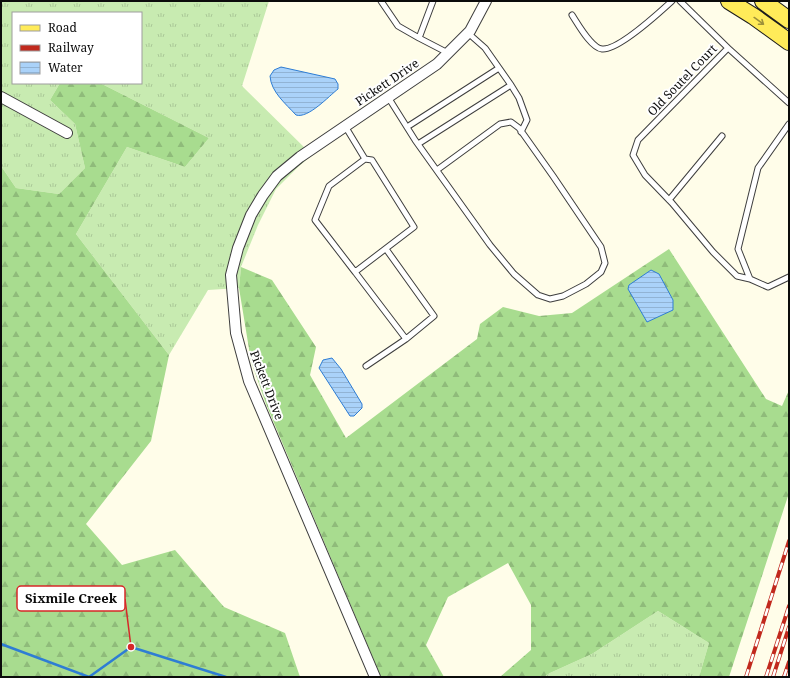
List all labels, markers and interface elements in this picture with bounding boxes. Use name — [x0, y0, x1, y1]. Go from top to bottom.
legend — [12, 12, 142, 84]
one-way arrow — [754, 17, 765, 25]
text: Road — [48, 19, 78, 36]
text: Railway — [48, 39, 94, 56]
street label: Old Soutel Court — [643, 40, 721, 120]
street label: Pickett Drive — [352, 54, 422, 110]
text: Water — [48, 59, 83, 76]
street label: Pickett Drive — [246, 348, 288, 422]
callout: Sixmile Creek — [17, 586, 125, 611]
text: Sixmile Creek — [25, 589, 118, 607]

